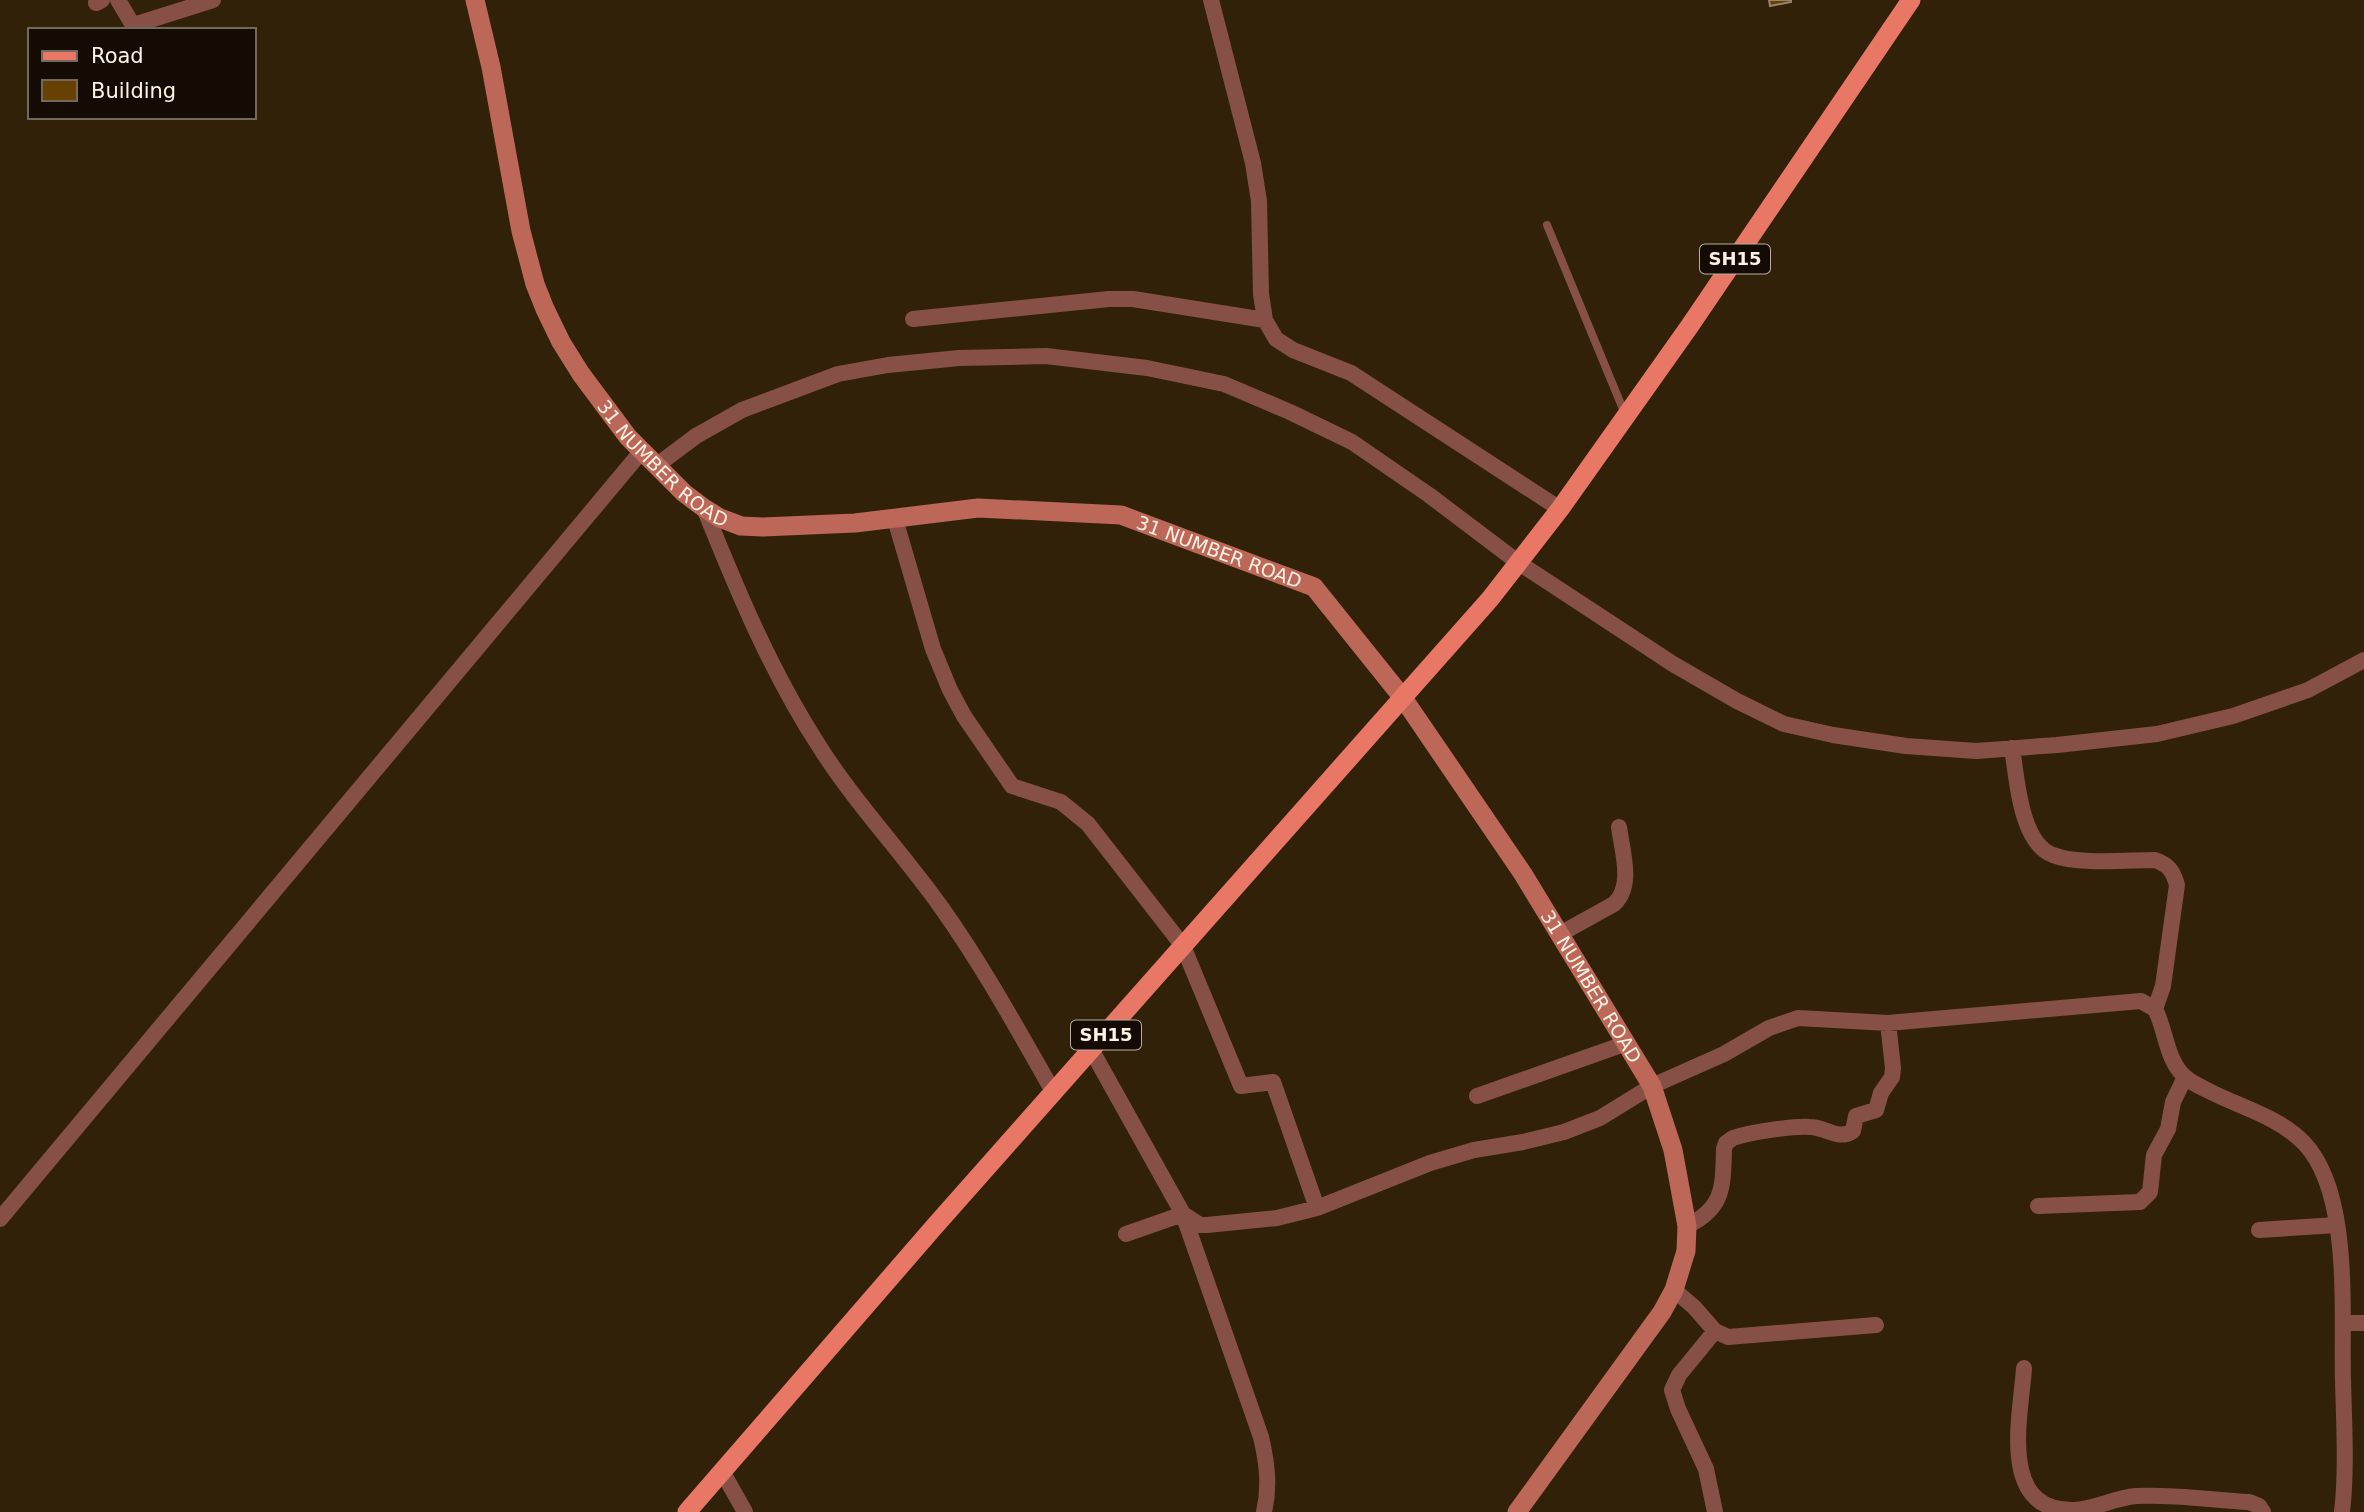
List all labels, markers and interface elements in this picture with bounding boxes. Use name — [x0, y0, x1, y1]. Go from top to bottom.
legend — [28, 28, 256, 119]
text: Road — [91, 44, 144, 68]
text: Building — [91, 79, 176, 103]
road number: SH15 — [1700, 244, 1770, 274]
street label: 31 NUMBER ROAD — [593, 395, 731, 531]
street label: 31 NUMBER ROAD — [1134, 511, 1305, 592]
street label: 31 NUMBER ROAD — [1537, 906, 1646, 1067]
road number: SH15 — [1071, 1020, 1141, 1050]

